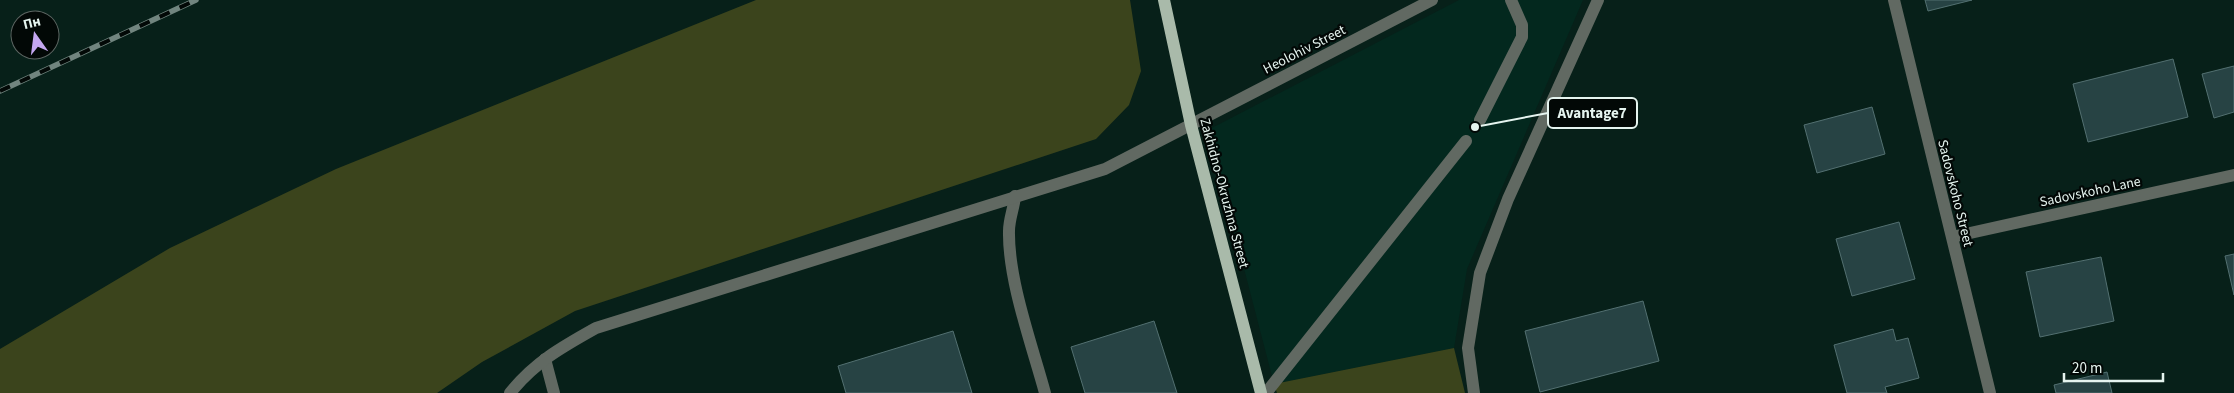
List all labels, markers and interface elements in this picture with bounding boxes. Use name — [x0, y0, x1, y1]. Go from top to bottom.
north arrow — [10, 10, 60, 60]
text: Пн — [21, 12, 43, 35]
street label: Heolohiv Street — [1260, 20, 1349, 79]
callout: Avantage7 — [1548, 98, 1637, 128]
text: Avantage7 — [1556, 103, 1627, 124]
street label: Zakhidno-Okruzhna Street — [1194, 116, 1254, 271]
street label: Sadovskoho Street — [1932, 138, 1978, 249]
street label: Sadovskoho Lane — [2038, 171, 2143, 212]
scale bar — [2064, 350, 2163, 382]
text: 20 m — [2072, 358, 2102, 379]

